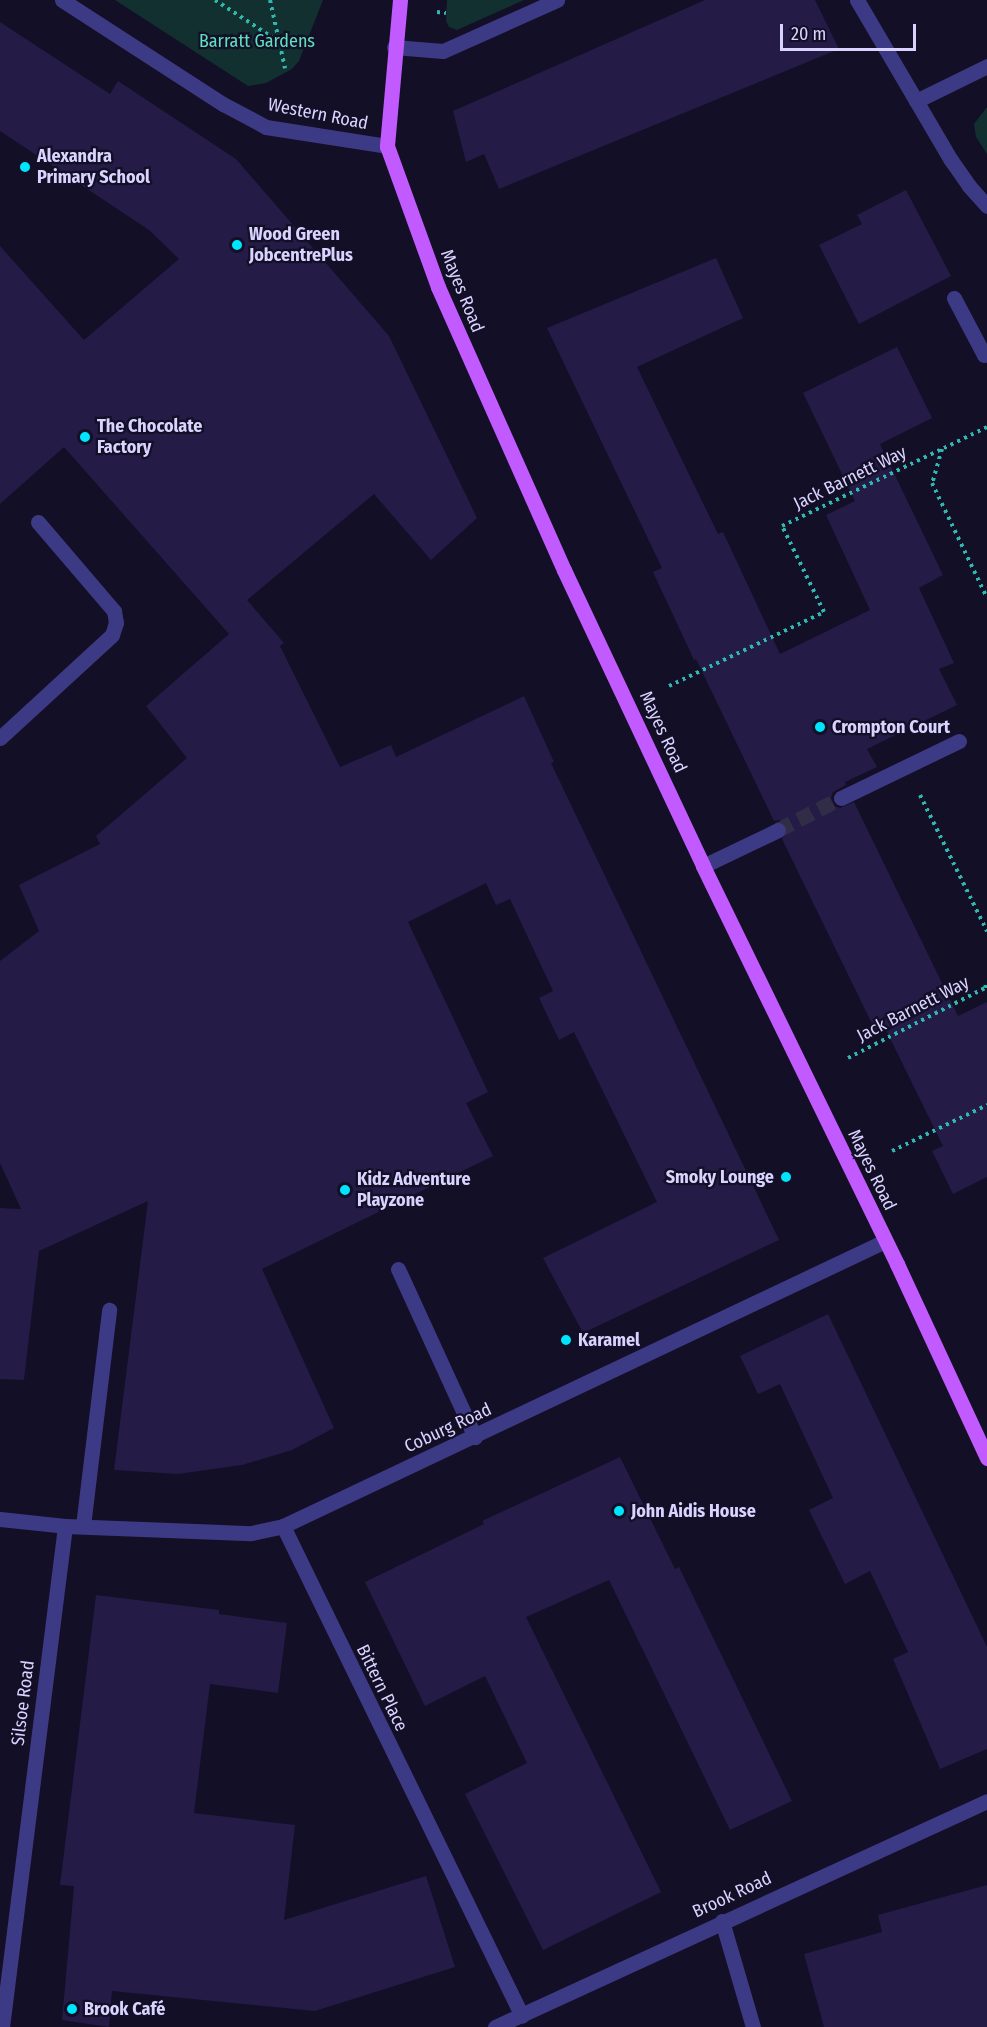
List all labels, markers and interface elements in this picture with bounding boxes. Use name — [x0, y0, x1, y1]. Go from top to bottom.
scale bar — [783, 12, 920, 50]
text: 20 m — [791, 23, 826, 45]
park label: Barratt Gardens — [199, 30, 315, 52]
street label: Western Road — [266, 94, 370, 134]
place label: Alexandra Primary School — [37, 146, 150, 188]
marker: Alexandra Primary School — [18, 160, 32, 174]
place label: Wood Green JobcentrePlus — [249, 224, 353, 266]
marker: Wood Green JobcentrePlus — [230, 238, 244, 252]
street label: Mayes Road — [436, 246, 488, 336]
place label: The Chocolate Factory — [97, 416, 202, 458]
marker: The Chocolate Factory — [78, 430, 92, 444]
street label: Jack Barnett Way — [790, 441, 910, 515]
street label: Mayes Road — [635, 688, 691, 776]
place label: Crompton Court — [832, 716, 950, 738]
marker: Crompton Court — [813, 720, 827, 734]
street label: Jack Barnett Way — [853, 971, 973, 1047]
street label: Mayes Road — [843, 1126, 901, 1214]
place label: Smoky Lounge — [666, 1166, 774, 1188]
place label: Kidz Adventure Playzone — [357, 1169, 471, 1212]
marker: Smoky Lounge — [779, 1170, 793, 1184]
marker: Kidz Adventure Playzone — [338, 1183, 352, 1197]
place label: Karamel — [578, 1329, 640, 1351]
marker: Karamel — [559, 1333, 573, 1347]
street label: Coburg Road — [401, 1399, 495, 1457]
place label: John Aidis House — [631, 1500, 756, 1522]
marker: John Aidis House — [612, 1504, 626, 1518]
street label: Bittern Place — [352, 1641, 412, 1735]
street label: Silsoe Road — [7, 1659, 39, 1747]
street label: Brook Road — [689, 1867, 775, 1923]
place label: Brook Café — [84, 1998, 165, 2020]
marker: Brook Café — [65, 2002, 79, 2016]

